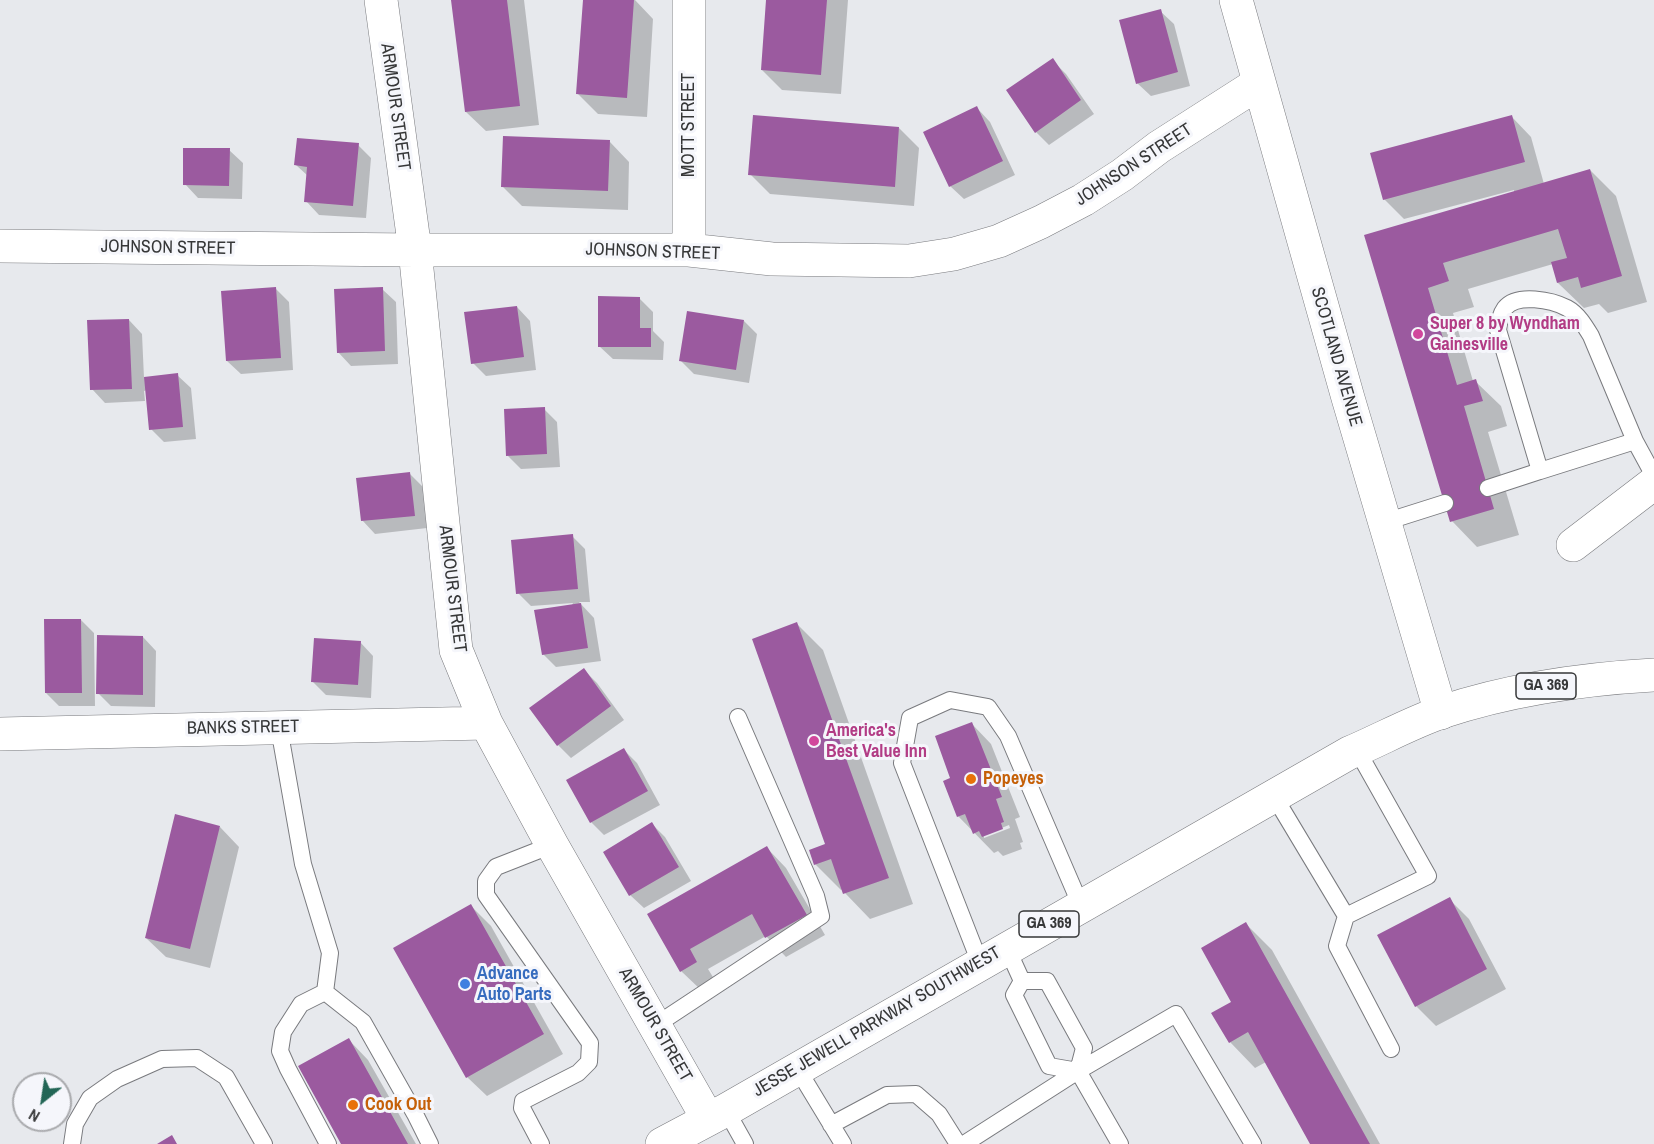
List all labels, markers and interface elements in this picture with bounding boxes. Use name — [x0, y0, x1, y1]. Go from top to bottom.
street label: ARMOUR STREET — [375, 42, 415, 172]
street label: MOTT STREET — [678, 73, 700, 177]
street label: JOHNSON STREET — [1072, 119, 1196, 211]
street label: JOHNSON STREET — [101, 236, 235, 260]
street label: JOHNSON STREET — [585, 239, 721, 265]
street label: SCOTLAND AVENUE — [1306, 285, 1366, 429]
place label: Super 8 by Wyndham Gainesville — [1430, 313, 1580, 356]
marker: Super 8 by Wyndham Gainesville — [1411, 327, 1425, 341]
street label: ARMOUR STREET — [433, 524, 471, 654]
road number: GA 369 — [1516, 673, 1576, 699]
street label: BANKS STREET — [187, 716, 299, 740]
place label: America's Best Value Inn — [826, 720, 927, 762]
marker: America's Best Value Inn — [807, 734, 821, 748]
place label: Popeyes — [983, 768, 1044, 790]
marker: Popeyes — [964, 772, 978, 786]
road number: GA 369 — [1019, 911, 1079, 937]
street label: JESSE JEWELL PARKWAY SOUTHWEST — [750, 942, 1004, 1102]
place label: Advance Auto Parts — [477, 963, 552, 1006]
street label: ARMOUR STREET — [614, 964, 696, 1086]
marker: Advance Auto Parts — [458, 977, 472, 991]
north arrow — [12, 1072, 72, 1132]
place label: Cook Out — [365, 1094, 431, 1116]
marker: Cook Out — [346, 1098, 360, 1112]
text: N — [24, 1104, 44, 1128]

